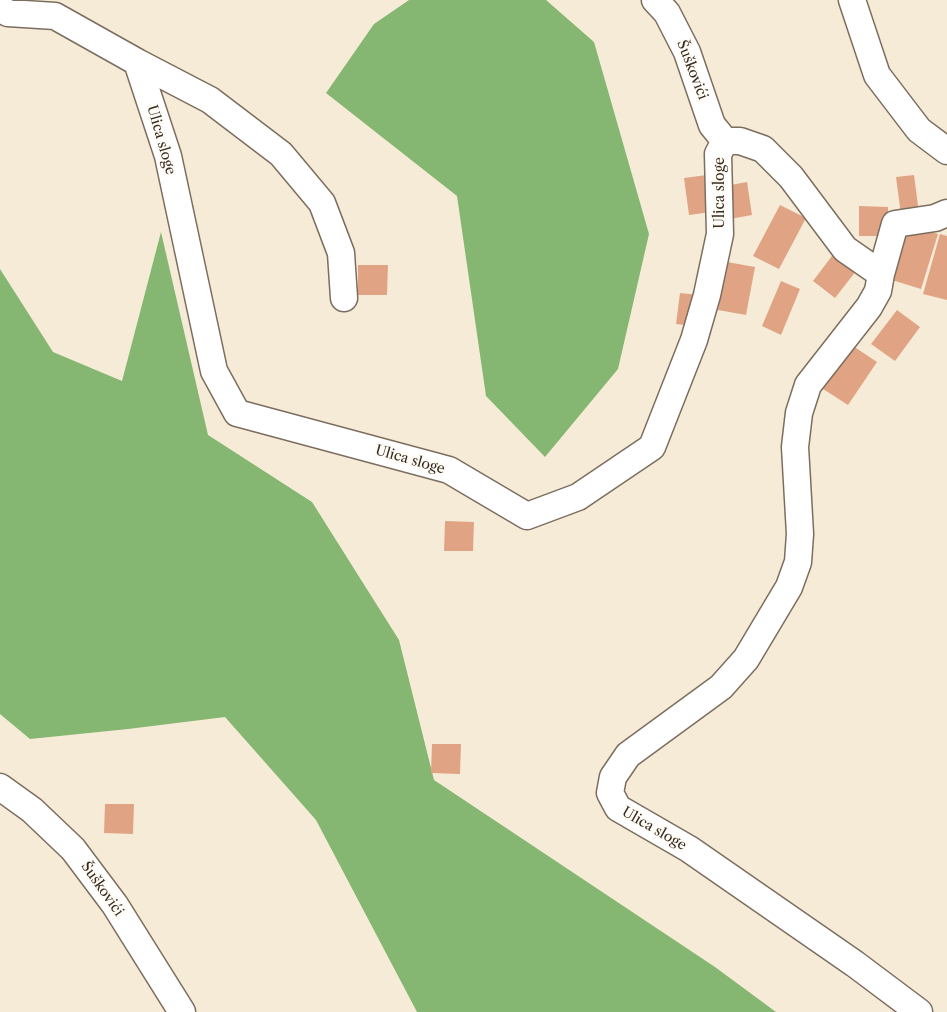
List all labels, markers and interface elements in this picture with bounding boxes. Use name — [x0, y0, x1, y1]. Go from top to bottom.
street label: Šuškovići — [673, 38, 711, 102]
street label: Ulica sloge — [143, 103, 179, 177]
street label: Ulica sloge — [712, 157, 728, 229]
street label: Ulica sloge — [373, 442, 447, 478]
street label: Ulica sloge — [619, 804, 689, 854]
street label: Šuškovići — [77, 859, 127, 919]

